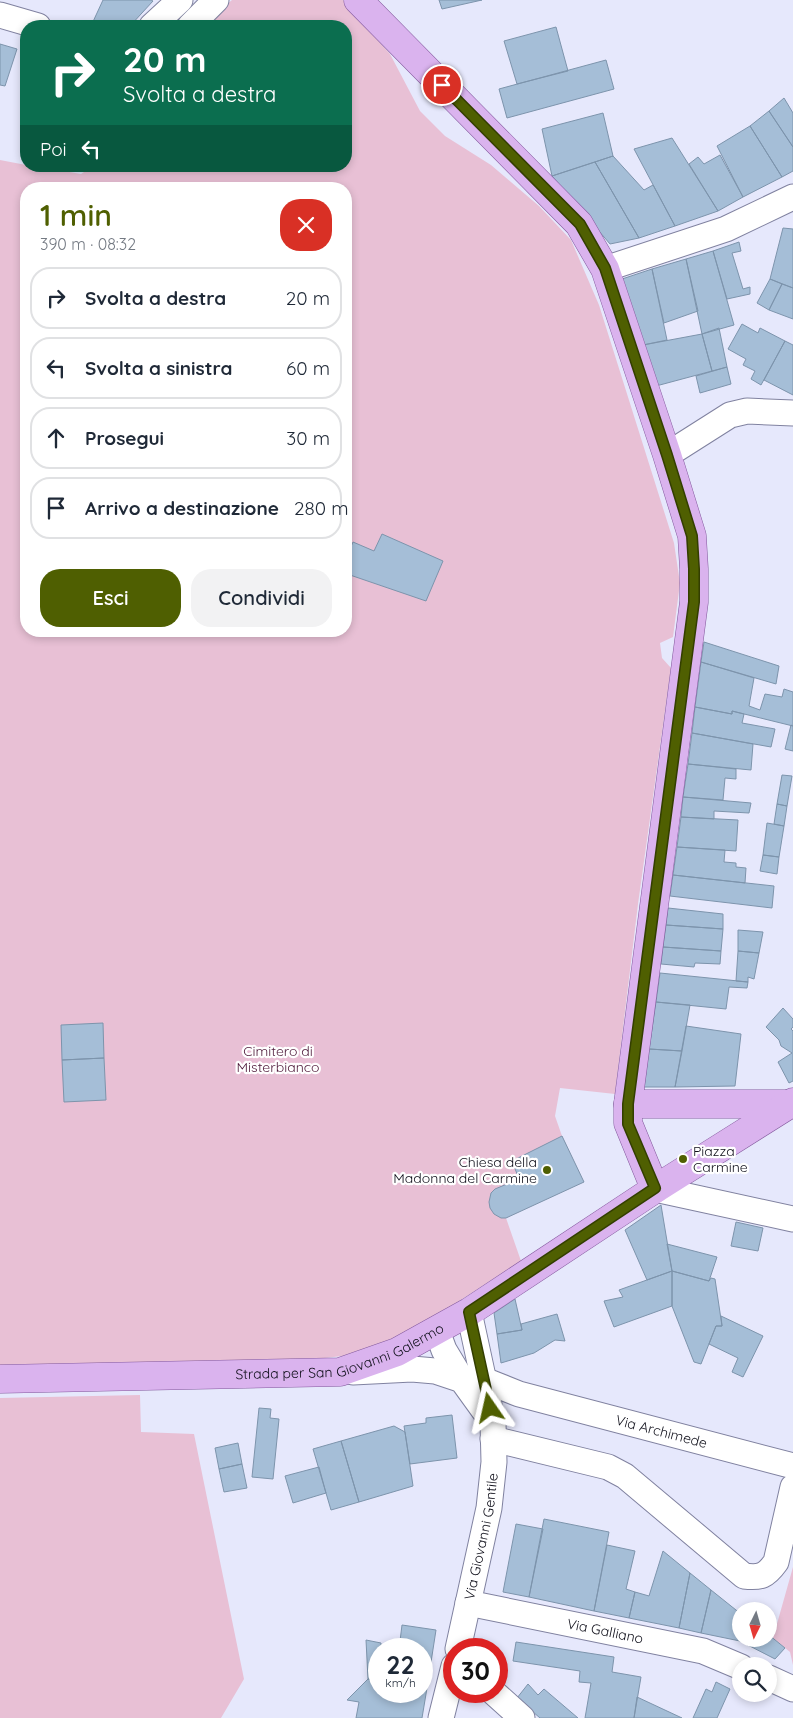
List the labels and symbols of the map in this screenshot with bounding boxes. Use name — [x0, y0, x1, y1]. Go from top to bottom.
pin — [421, 64, 463, 106]
park label: Cimitero di Misterbianco — [237, 1042, 319, 1076]
place label: Piazza Carmine — [693, 1142, 748, 1176]
place label: Chiesa della Madonna del Carmine — [393, 1153, 537, 1187]
marker: Piazza Carmine — [677, 1153, 689, 1165]
marker: Chiesa della Madonna del Carmine — [541, 1164, 553, 1176]
street label: Strada per San Giovanni Galermo — [235, 1319, 447, 1383]
position arrow — [463, 1381, 515, 1433]
street label: Via Archimede — [614, 1411, 709, 1452]
street label: Via Giovanni Gentile — [460, 1472, 502, 1602]
north arrow — [732, 1602, 778, 1648]
street label: Via Galliano — [565, 1614, 645, 1648]
speed limit sign: 30 — [443, 1638, 508, 1703]

